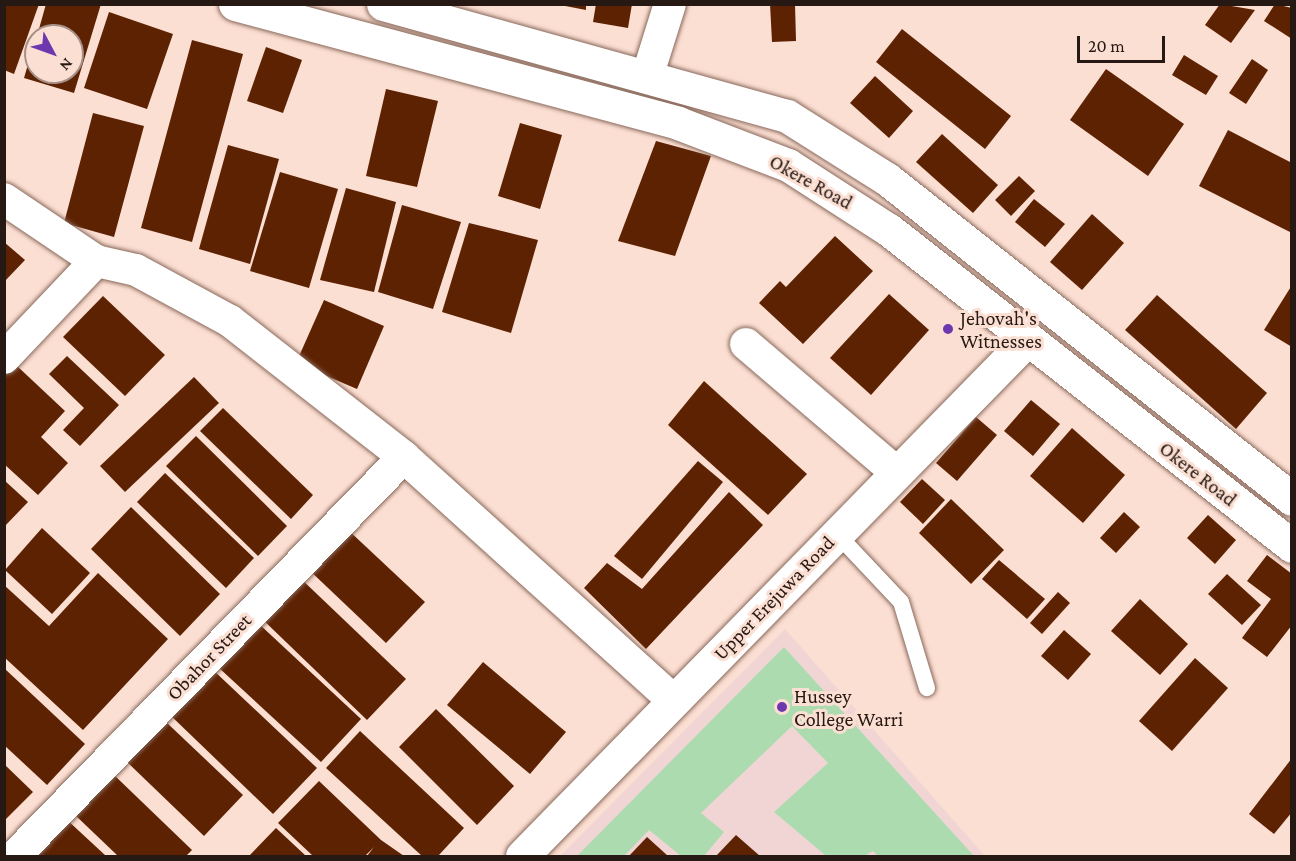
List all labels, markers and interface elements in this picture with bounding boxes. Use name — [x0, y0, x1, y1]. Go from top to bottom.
north arrow — [24, 24, 84, 84]
scale bar — [1080, 24, 1168, 62]
text: 20 m — [1088, 36, 1125, 56]
text: N — [56, 55, 76, 75]
street label: Okere Road — [765, 149, 857, 215]
place label: Jehovah's Witnesses — [960, 306, 1042, 353]
marker: Jehovah's Witnesses — [941, 322, 955, 336]
street label: Okere Road — [1155, 436, 1241, 512]
street label: Upper Erejuwa Road — [709, 531, 839, 665]
street label: Obahor Street — [162, 609, 256, 705]
place label: Hussey College Warri — [794, 684, 903, 731]
marker: Hussey College Warri — [775, 700, 789, 714]

